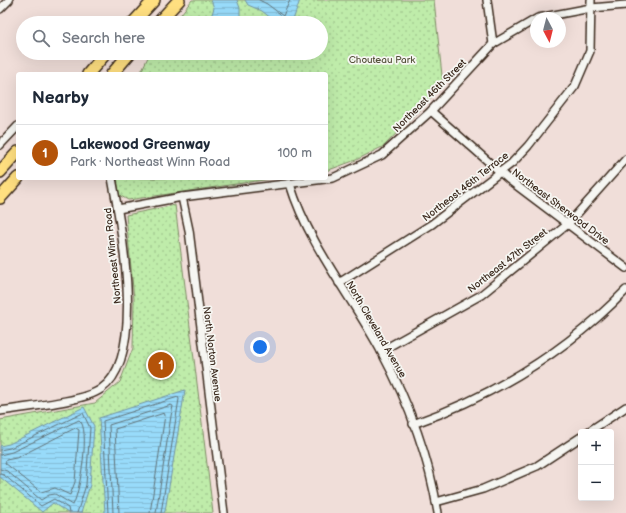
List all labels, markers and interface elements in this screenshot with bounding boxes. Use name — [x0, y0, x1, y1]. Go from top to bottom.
north arrow — [530, 12, 566, 48]
search box — [16, 16, 328, 60]
icon: search — [30, 27, 52, 49]
text: Search here — [62, 29, 145, 48]
park label: Chouteau Park — [349, 54, 415, 66]
street label: Northeast 46th Street — [391, 57, 469, 135]
text: Nearby — [32, 88, 89, 108]
text: Lakewood Greenway — [70, 135, 210, 154]
text: 1 — [42, 145, 48, 161]
text: 100 m — [277, 145, 312, 161]
street label: Northeast 46th Terrace — [420, 149, 511, 224]
text: Park · Northeast Winn Road — [70, 154, 230, 170]
street label: Northeast Sherwood Drive — [509, 166, 611, 247]
street label: Northeast Winn Road — [102, 207, 124, 305]
street label: Northeast 47th Street — [466, 226, 550, 296]
street label: North Cleveland Avenue — [344, 279, 409, 380]
street label: North Norton Avenue — [200, 306, 224, 402]
your location — [250, 337, 270, 357]
pin: 1 — [148, 350, 174, 380]
map controls — [578, 429, 614, 501]
button: + — [578, 429, 614, 465]
button: − — [578, 465, 614, 501]

